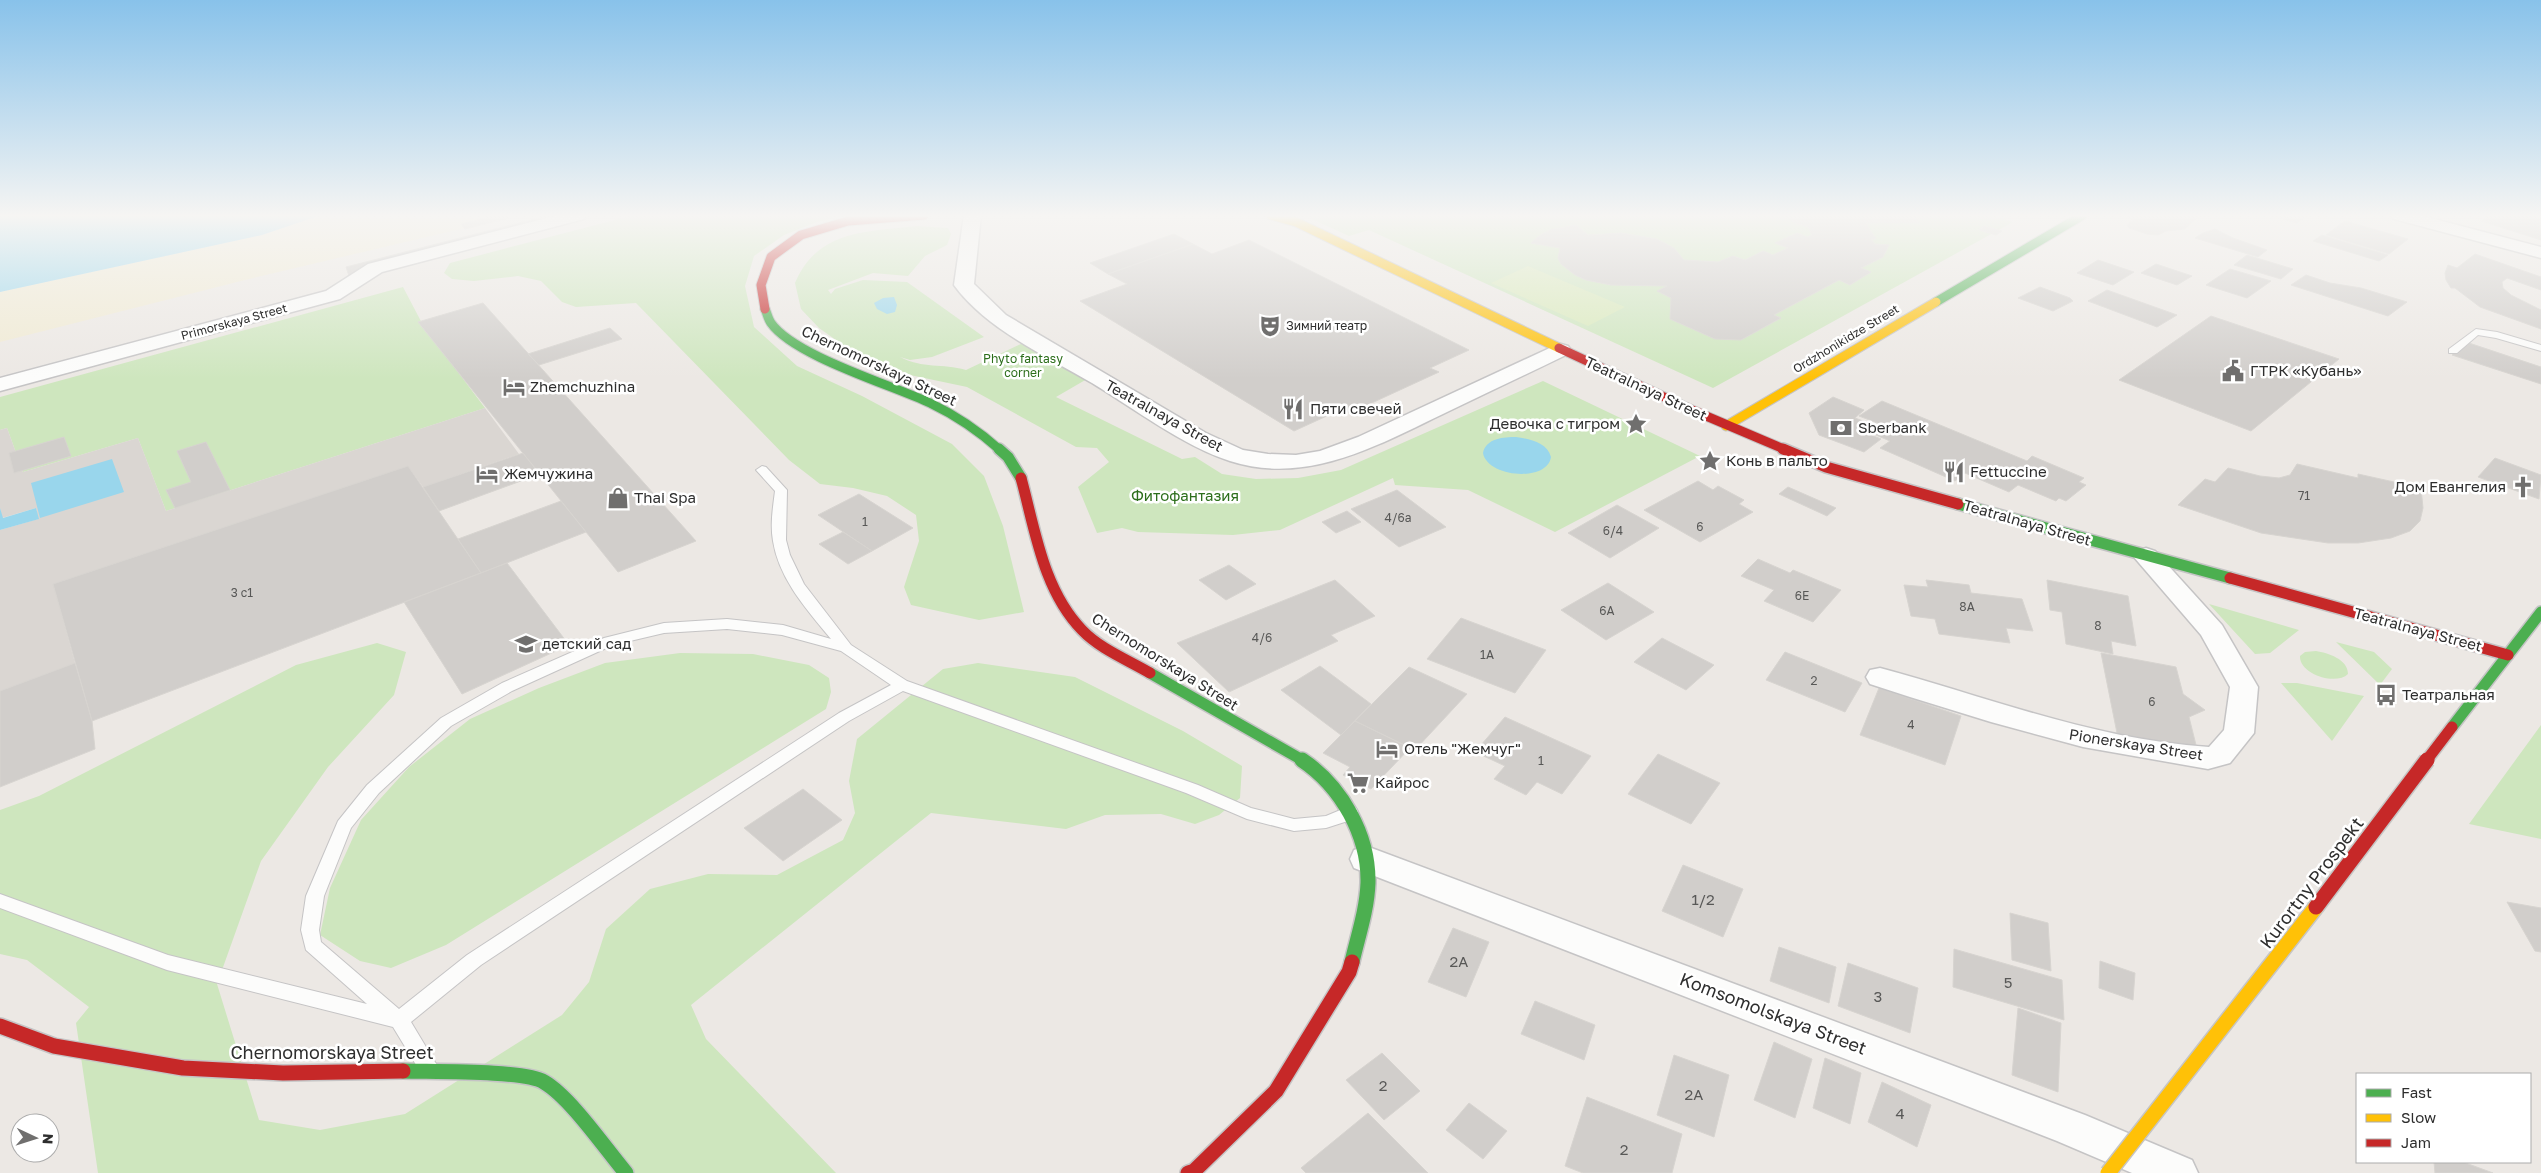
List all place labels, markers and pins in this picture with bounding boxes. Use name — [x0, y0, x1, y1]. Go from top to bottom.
theatre icon: Зимний театр — [1257, 313, 1283, 339]
place label: Зимний театр — [1286, 318, 1367, 333]
public building icon: ГТРК «Кубань» — [2220, 358, 2246, 384]
place label: ГТРК «Кубань» — [2250, 361, 2362, 379]
hotel icon: Zhemchuzhina — [501, 374, 527, 400]
place label: Zhemchuzhina — [530, 377, 635, 395]
restaurant icon: Пяти свечей — [1280, 396, 1306, 422]
place label: Пяти свечей — [1310, 399, 1402, 417]
place icon: Девочка с тигром — [1623, 411, 1649, 437]
place label: Девочка с тигром — [1490, 414, 1620, 432]
bank icon: Sberbank — [1828, 415, 1854, 441]
place label: Sberbank — [1858, 418, 1927, 436]
place icon: Конь в пальто — [1697, 448, 1723, 474]
place label: Конь в пальто — [1726, 451, 1828, 469]
restaurant icon: Fettuccine — [1941, 459, 1967, 485]
hotel icon: Жемчужина — [474, 461, 500, 487]
place label: Fettuccine — [1970, 462, 2047, 480]
place label: Жемчужина — [504, 464, 593, 482]
church icon: Дом Евангелия — [2510, 474, 2536, 500]
place label: Дом Евангелия — [2395, 477, 2506, 495]
shop icon: Thai Spa — [605, 485, 631, 511]
place label: Thai Spa — [634, 488, 696, 506]
school or university icon: детский сад — [513, 631, 539, 657]
place label: детский сад — [542, 634, 631, 652]
bus stop icon: Театральная — [2373, 682, 2399, 708]
place label: Театральная — [2402, 685, 2495, 703]
hotel icon: Отель "Жемчуг" — [1374, 736, 1400, 762]
place label: Отель "Жемчуг" — [1404, 739, 1521, 757]
supermarket icon: Кайрос — [1345, 770, 1371, 796]
place label: Кайрос — [1375, 773, 1429, 791]

